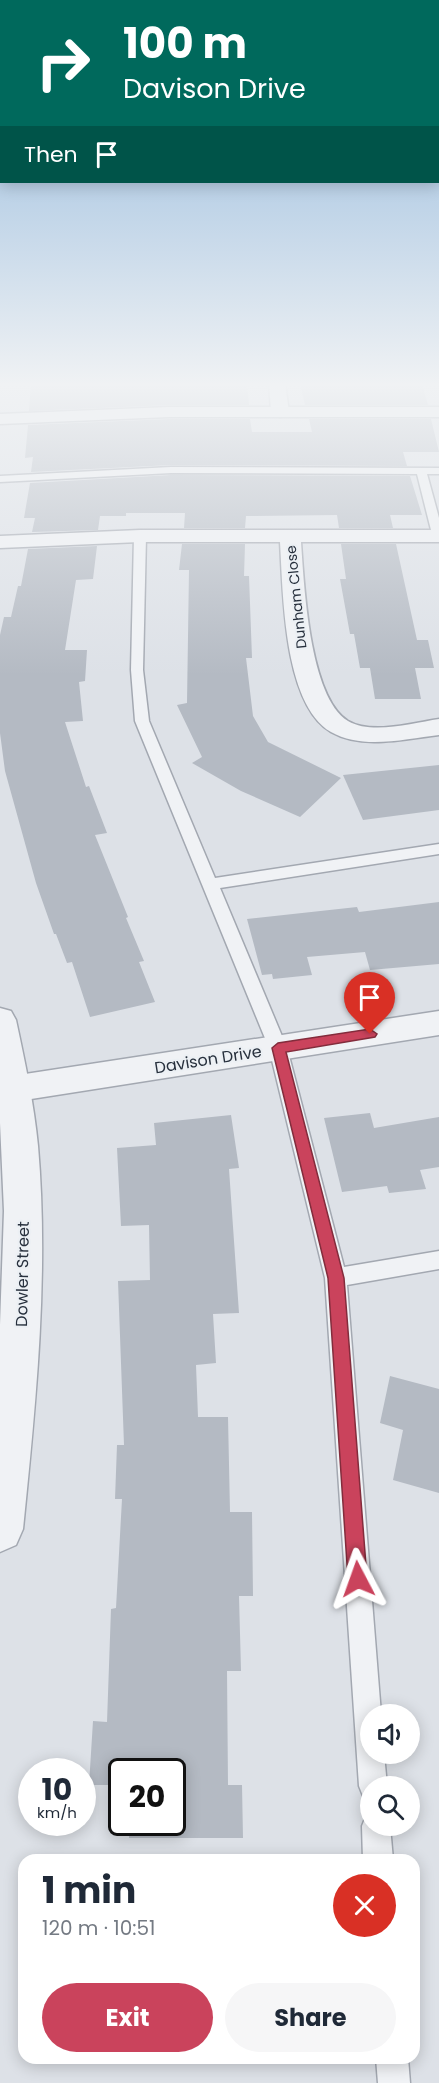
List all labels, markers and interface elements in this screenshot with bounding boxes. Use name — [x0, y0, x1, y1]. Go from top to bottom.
text: 100 m — [123, 14, 247, 73]
icon: right — [24, 24, 102, 102]
text: Davison Drive — [123, 70, 306, 107]
icon: arrive — [90, 138, 123, 171]
text: Then — [24, 139, 78, 170]
street label: Dunham Close — [281, 544, 311, 650]
pin — [344, 972, 395, 1034]
icon: arrive — [353, 981, 386, 1014]
street label: Davison Drive — [153, 1040, 263, 1079]
street label: Dowler Street — [10, 1221, 35, 1327]
position arrow — [326, 1547, 390, 1611]
map controls — [360, 1704, 420, 1836]
button: sound — [360, 1704, 420, 1764]
speed limit sign: 20 — [108, 1758, 186, 1836]
text: 10 — [42, 1768, 72, 1811]
button: search — [360, 1776, 420, 1836]
text: km/h — [37, 1802, 77, 1823]
text: 1 min — [42, 1865, 136, 1916]
button: close — [333, 1874, 396, 1937]
text: 120 m · 10:51 — [42, 1914, 156, 1942]
button: Exit — [42, 1983, 213, 2052]
button: Share — [225, 1983, 396, 2052]

